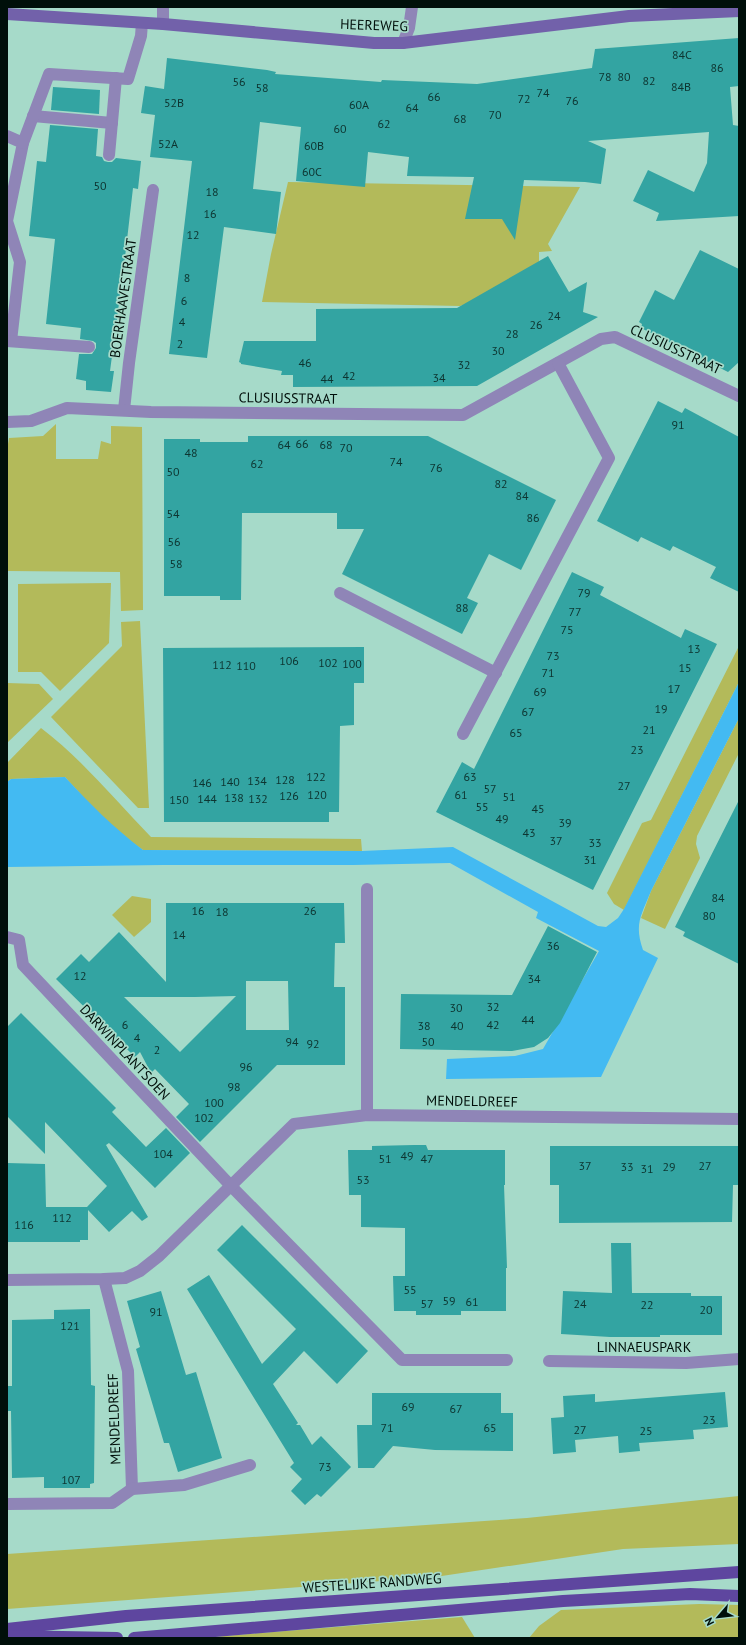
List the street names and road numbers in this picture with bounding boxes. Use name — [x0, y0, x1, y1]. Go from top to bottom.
street label: HEEREWEG — [340, 15, 408, 35]
street label: BOERHAAVESTRAAT — [106, 237, 140, 359]
street label: CLUSIUSSTRAAT — [627, 320, 725, 378]
street label: CLUSIUSSTRAAT — [238, 388, 338, 408]
street label: DARWINPLANTSOEN — [76, 1000, 174, 1104]
street label: MENDELDREEF — [426, 1091, 518, 1111]
street label: LINNAEUSPARK — [597, 1338, 692, 1356]
street label: MENDELDREEF — [103, 1373, 125, 1465]
street label: WESTELIJKE RANDWEG — [302, 1569, 442, 1597]

